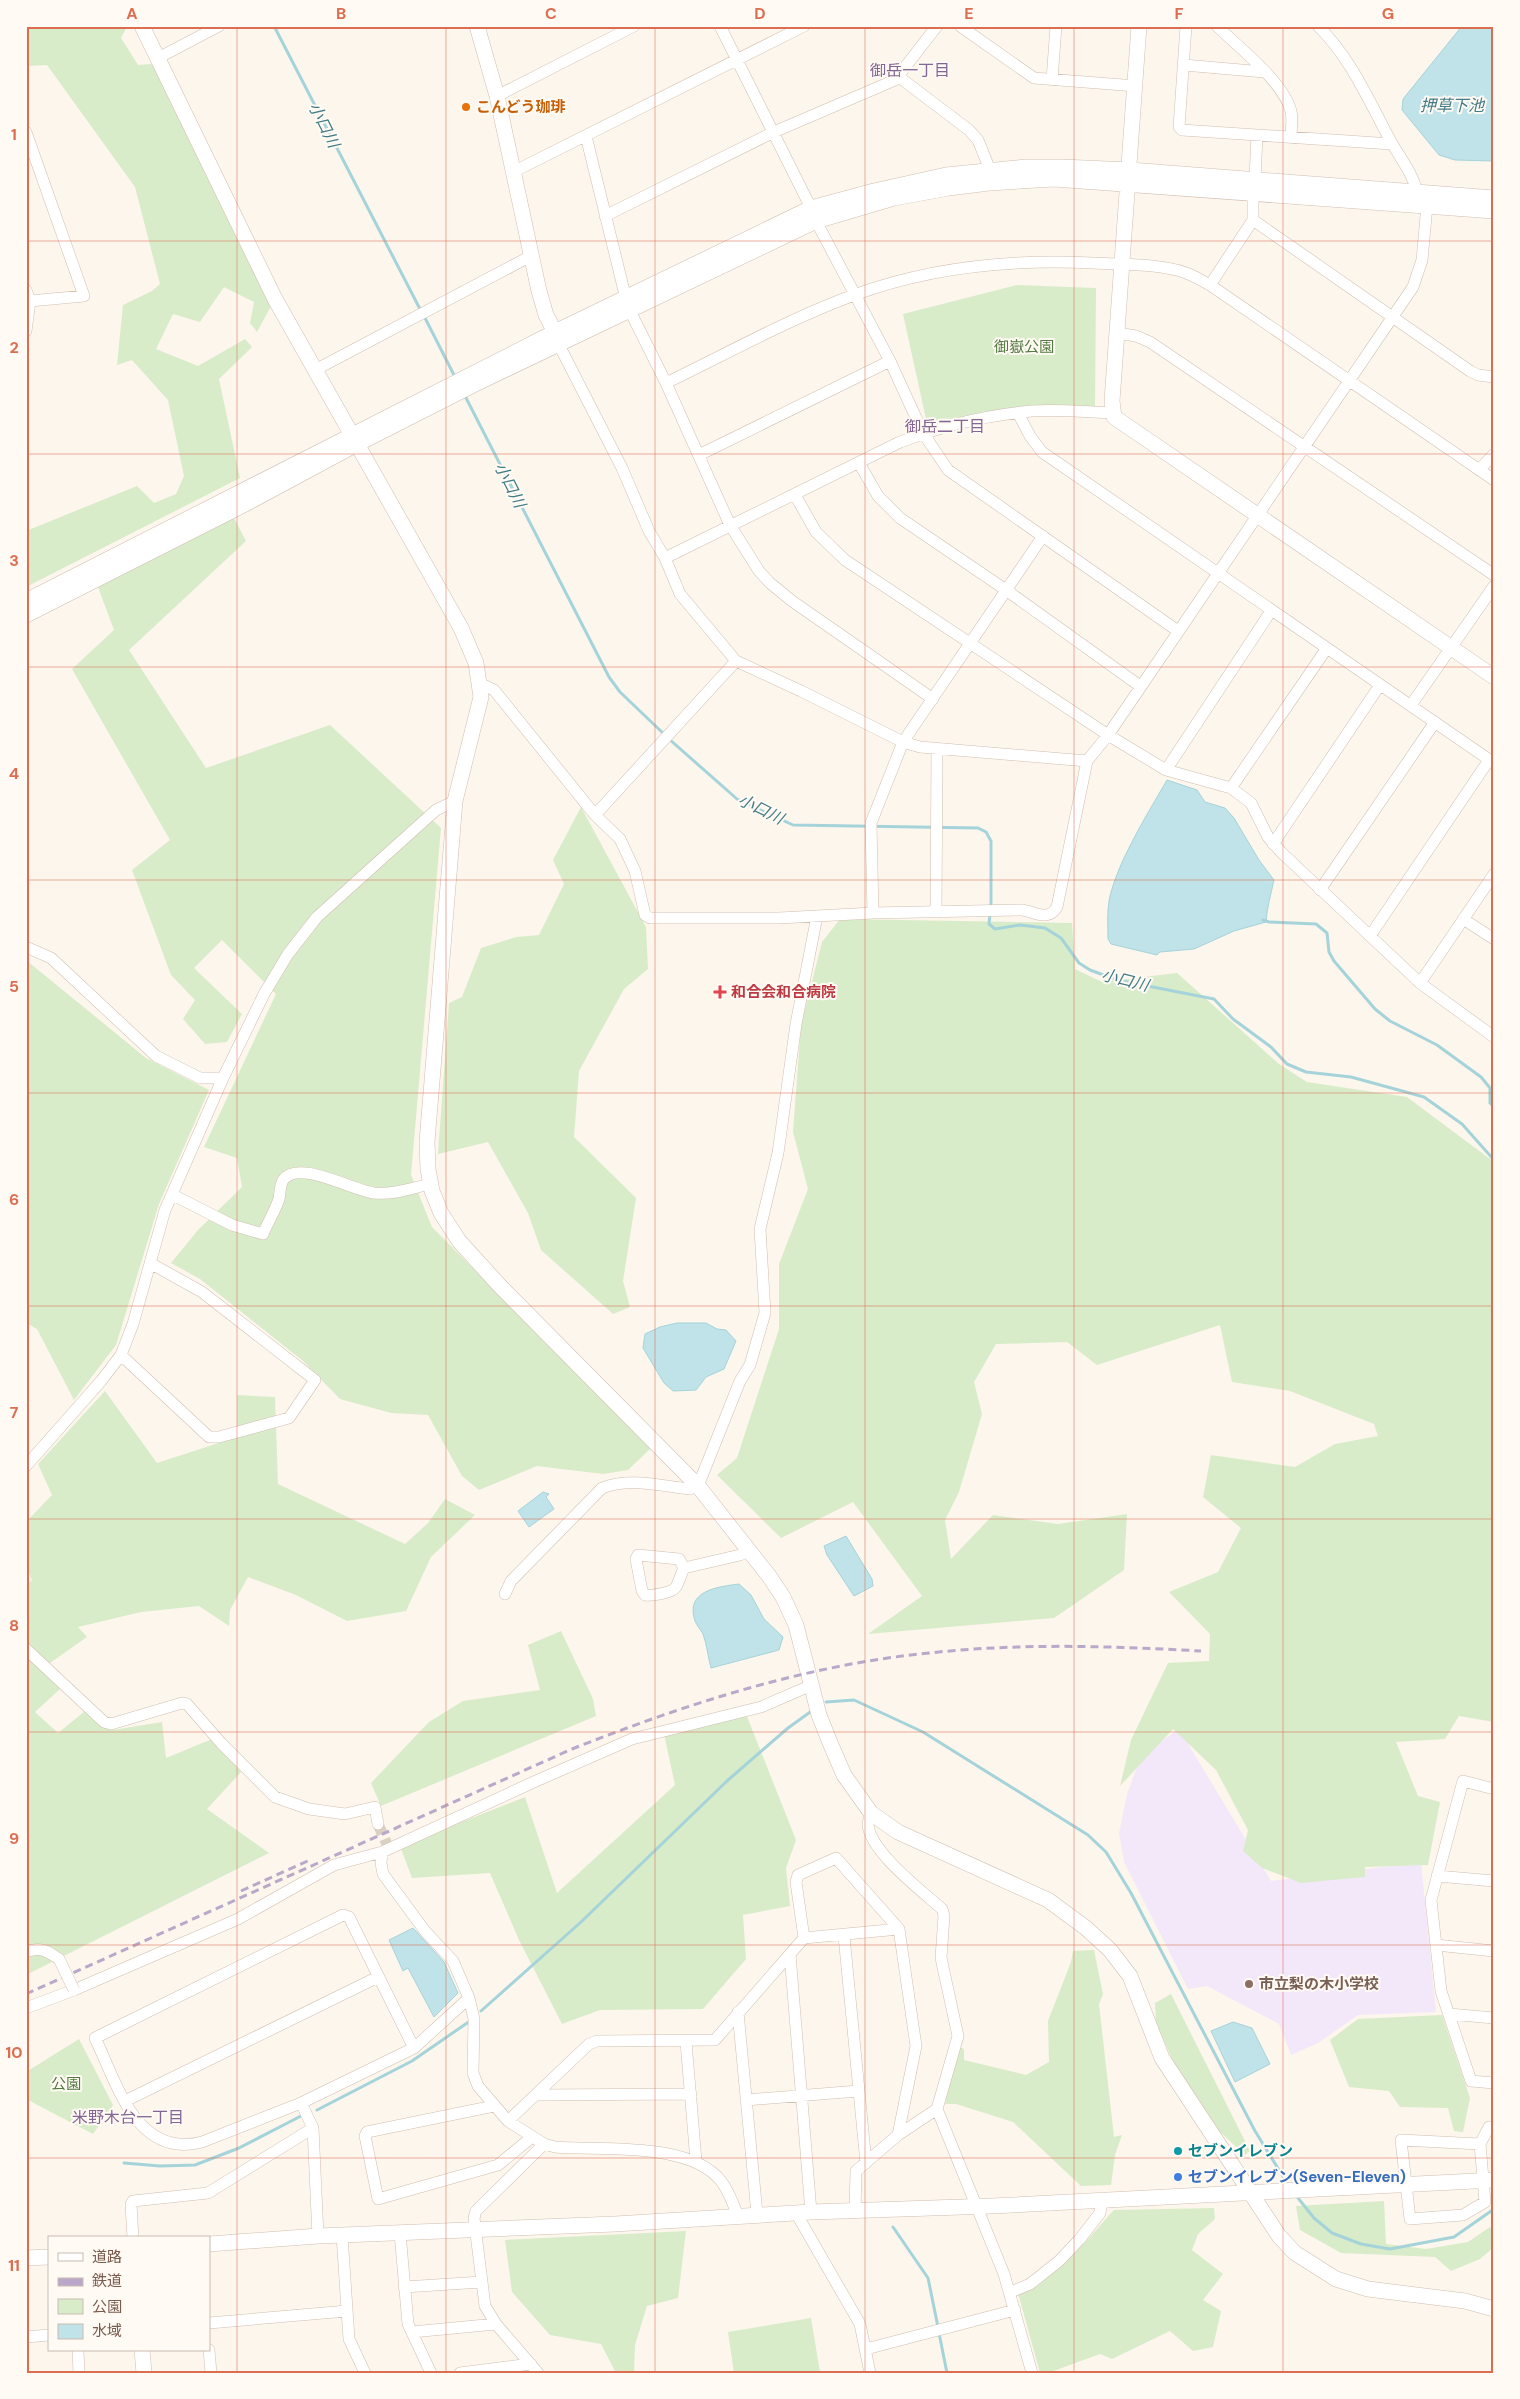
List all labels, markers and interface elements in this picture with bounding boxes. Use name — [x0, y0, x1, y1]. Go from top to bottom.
text: A — [126, 3, 138, 24]
text: B — [336, 3, 346, 24]
text: C — [545, 3, 557, 24]
text: D — [754, 3, 766, 24]
text: E — [964, 3, 974, 24]
text: F — [1175, 3, 1184, 24]
text: G — [1382, 3, 1394, 24]
district label: 御岳一丁目 — [870, 60, 950, 81]
water label: 押草下池 — [1420, 95, 1486, 116]
place label: こんどう珈琲 — [476, 97, 566, 117]
water label: 小口川 — [304, 99, 345, 153]
marker: こんどう珈琲 — [460, 101, 472, 113]
text: 1 — [11, 124, 17, 145]
text: 2 — [9, 337, 19, 358]
park label: 御嶽公園 — [994, 337, 1054, 357]
district label: 御岳二丁目 — [905, 416, 985, 437]
water label: 小口川 — [490, 459, 531, 513]
text: 3 — [9, 550, 19, 571]
text: 4 — [9, 763, 19, 784]
water label: 小口川 — [735, 789, 789, 830]
water label: 小口川 — [1099, 964, 1153, 996]
text: 5 — [9, 976, 19, 997]
place label: 和合会和合病院 — [731, 982, 836, 1002]
marker: 和合会和合病院 — [713, 985, 727, 999]
text: 6 — [9, 1189, 19, 1210]
text: 7 — [10, 1402, 19, 1423]
text: 8 — [9, 1615, 19, 1636]
text: 9 — [9, 1828, 19, 1849]
place label: 市立梨の木小学校 — [1259, 1974, 1379, 1994]
marker: 市立梨の木小学校 — [1243, 1978, 1255, 1990]
text: 10 — [5, 2042, 23, 2063]
park label: 公園 — [51, 2074, 81, 2094]
district label: 米野木台一丁目 — [72, 2107, 184, 2128]
place label: セブンイレブン — [1188, 2141, 1293, 2161]
marker: セブンイレブン — [1172, 2145, 1184, 2157]
place label: セブンイレブン(Seven-Eleven) — [1188, 2167, 1406, 2187]
marker: セブンイレブン(Seven-Eleven) — [1172, 2171, 1184, 2183]
legend — [48, 2236, 210, 2352]
text: 道路 — [92, 2247, 122, 2267]
text: 11 — [8, 2255, 20, 2276]
text: 鉄道 — [92, 2271, 122, 2291]
text: 公園 — [92, 2297, 122, 2317]
text: 水域 — [92, 2321, 122, 2341]

